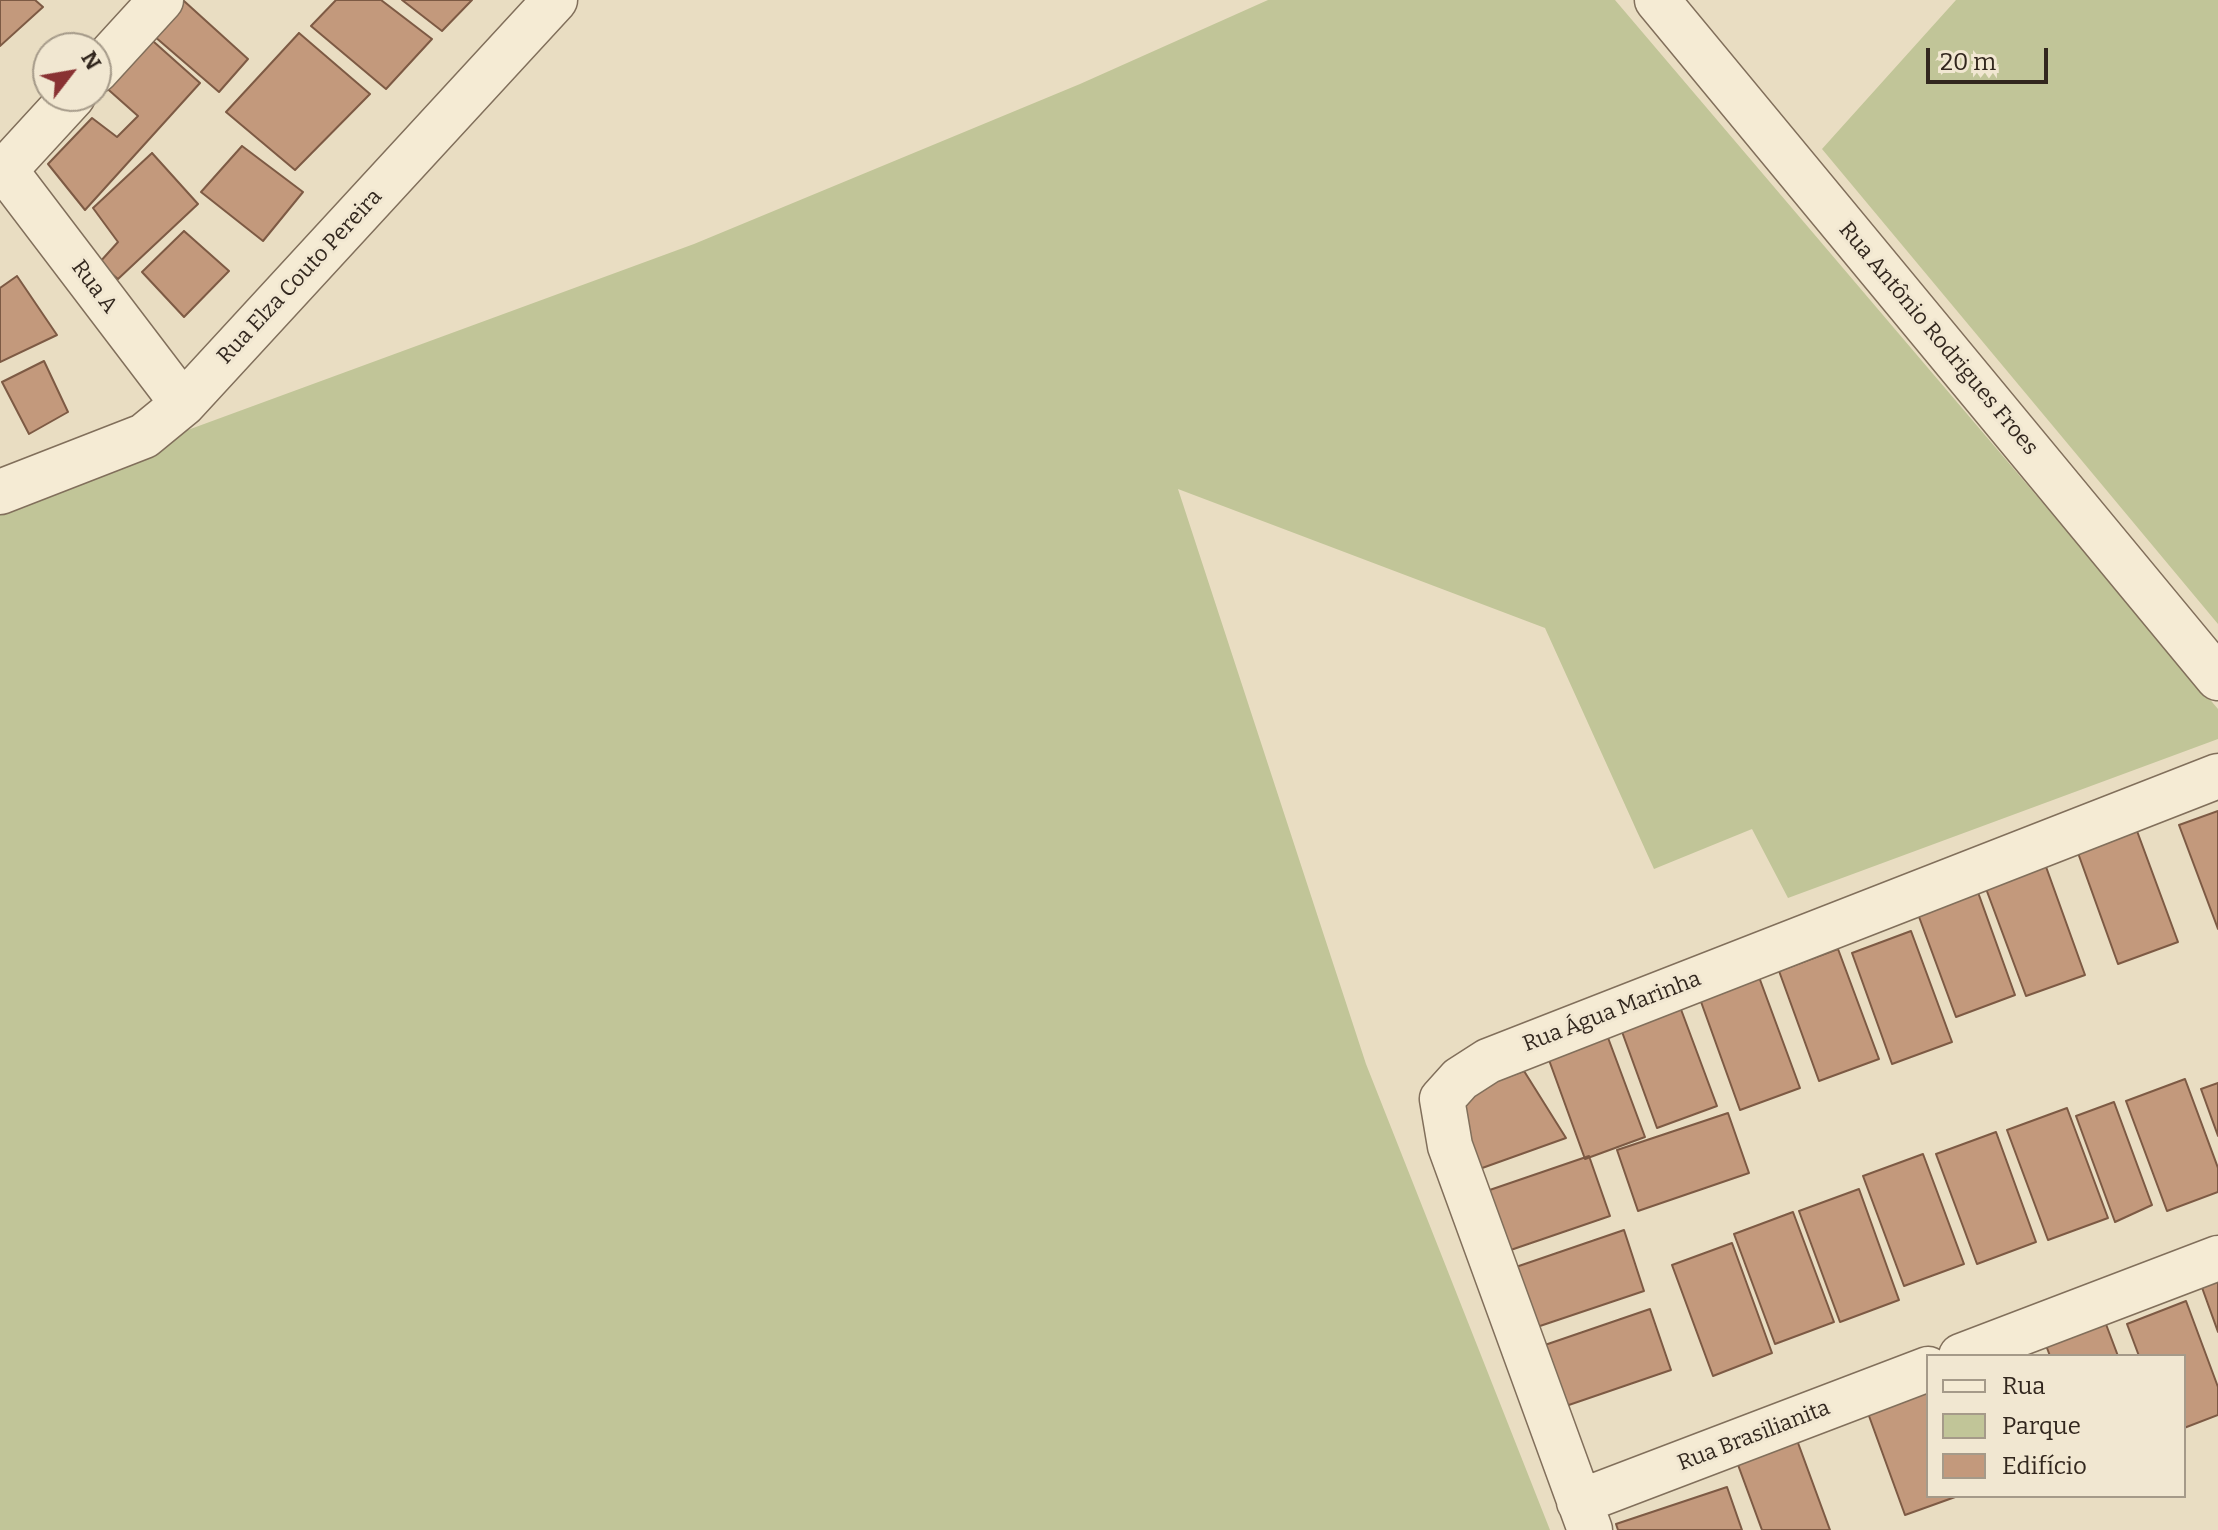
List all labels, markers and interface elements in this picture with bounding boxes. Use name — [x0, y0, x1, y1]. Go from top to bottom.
north arrow — [32, 32, 112, 112]
scale bar — [1930, 32, 2052, 82]
text: N — [75, 46, 107, 75]
text: 20 m — [1940, 48, 1996, 76]
street label: Rua Elza Couto Pereira — [212, 184, 388, 370]
street label: Rua Antônio Rodrigues Froes — [1833, 217, 2043, 461]
street label: Rua A — [65, 255, 123, 319]
street label: Rua Água Marinha — [1519, 966, 1705, 1058]
legend — [1926, 1354, 2186, 1498]
text: Rua — [2002, 1372, 2045, 1400]
street label: Rua Brasilianita — [1674, 1395, 1834, 1477]
text: Parque — [2002, 1412, 2081, 1440]
text: Edifício — [2002, 1452, 2087, 1480]

